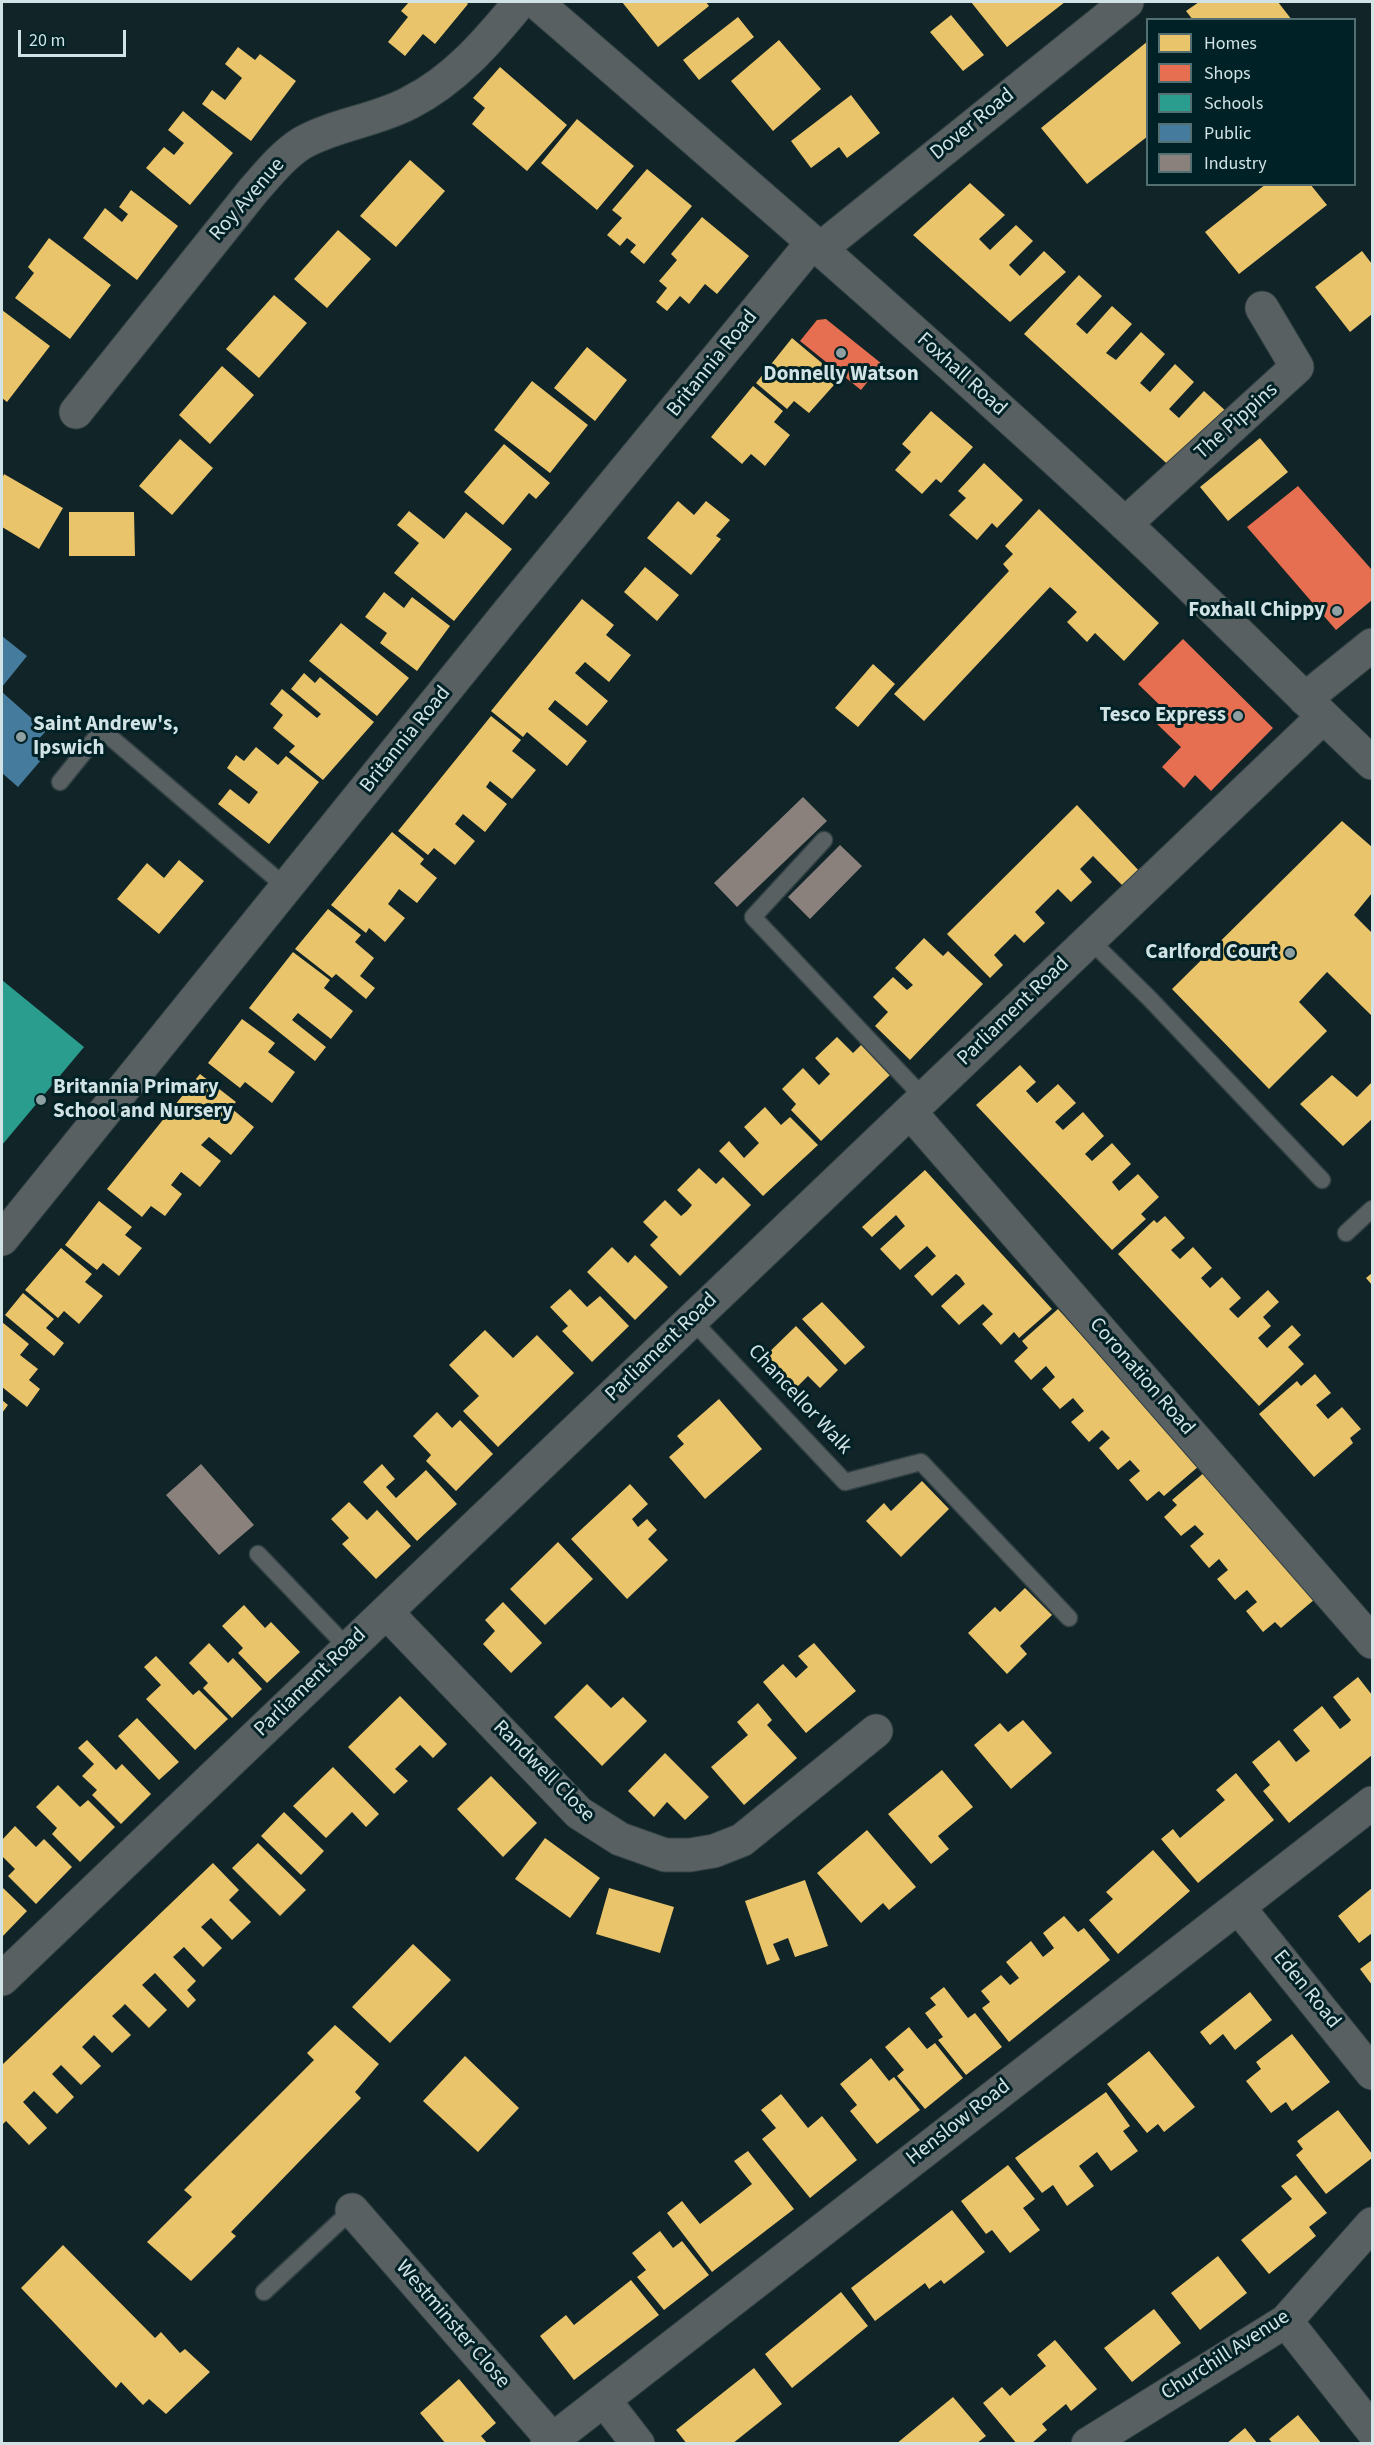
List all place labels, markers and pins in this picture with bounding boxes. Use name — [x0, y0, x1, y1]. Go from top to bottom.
marker: Donnelly Watson — [834, 346, 848, 360]
place label: Donnelly Watson — [763, 362, 919, 388]
place label: Foxhall Chippy — [1188, 598, 1325, 624]
marker: Foxhall Chippy — [1330, 604, 1344, 618]
place label: Tesco Express — [1100, 703, 1226, 729]
marker: Tesco Express — [1231, 709, 1245, 723]
place label: Saint Andrew's, Ipswich — [33, 712, 179, 762]
marker: Saint Andrew's, Ipswich — [14, 730, 28, 744]
place label: Carlford Court — [1145, 940, 1278, 966]
marker: Carlford Court — [1283, 946, 1297, 960]
place label: Britannia Primary School and Nursery — [53, 1075, 233, 1125]
marker: Britannia Primary School and Nursery — [34, 1093, 48, 1107]

